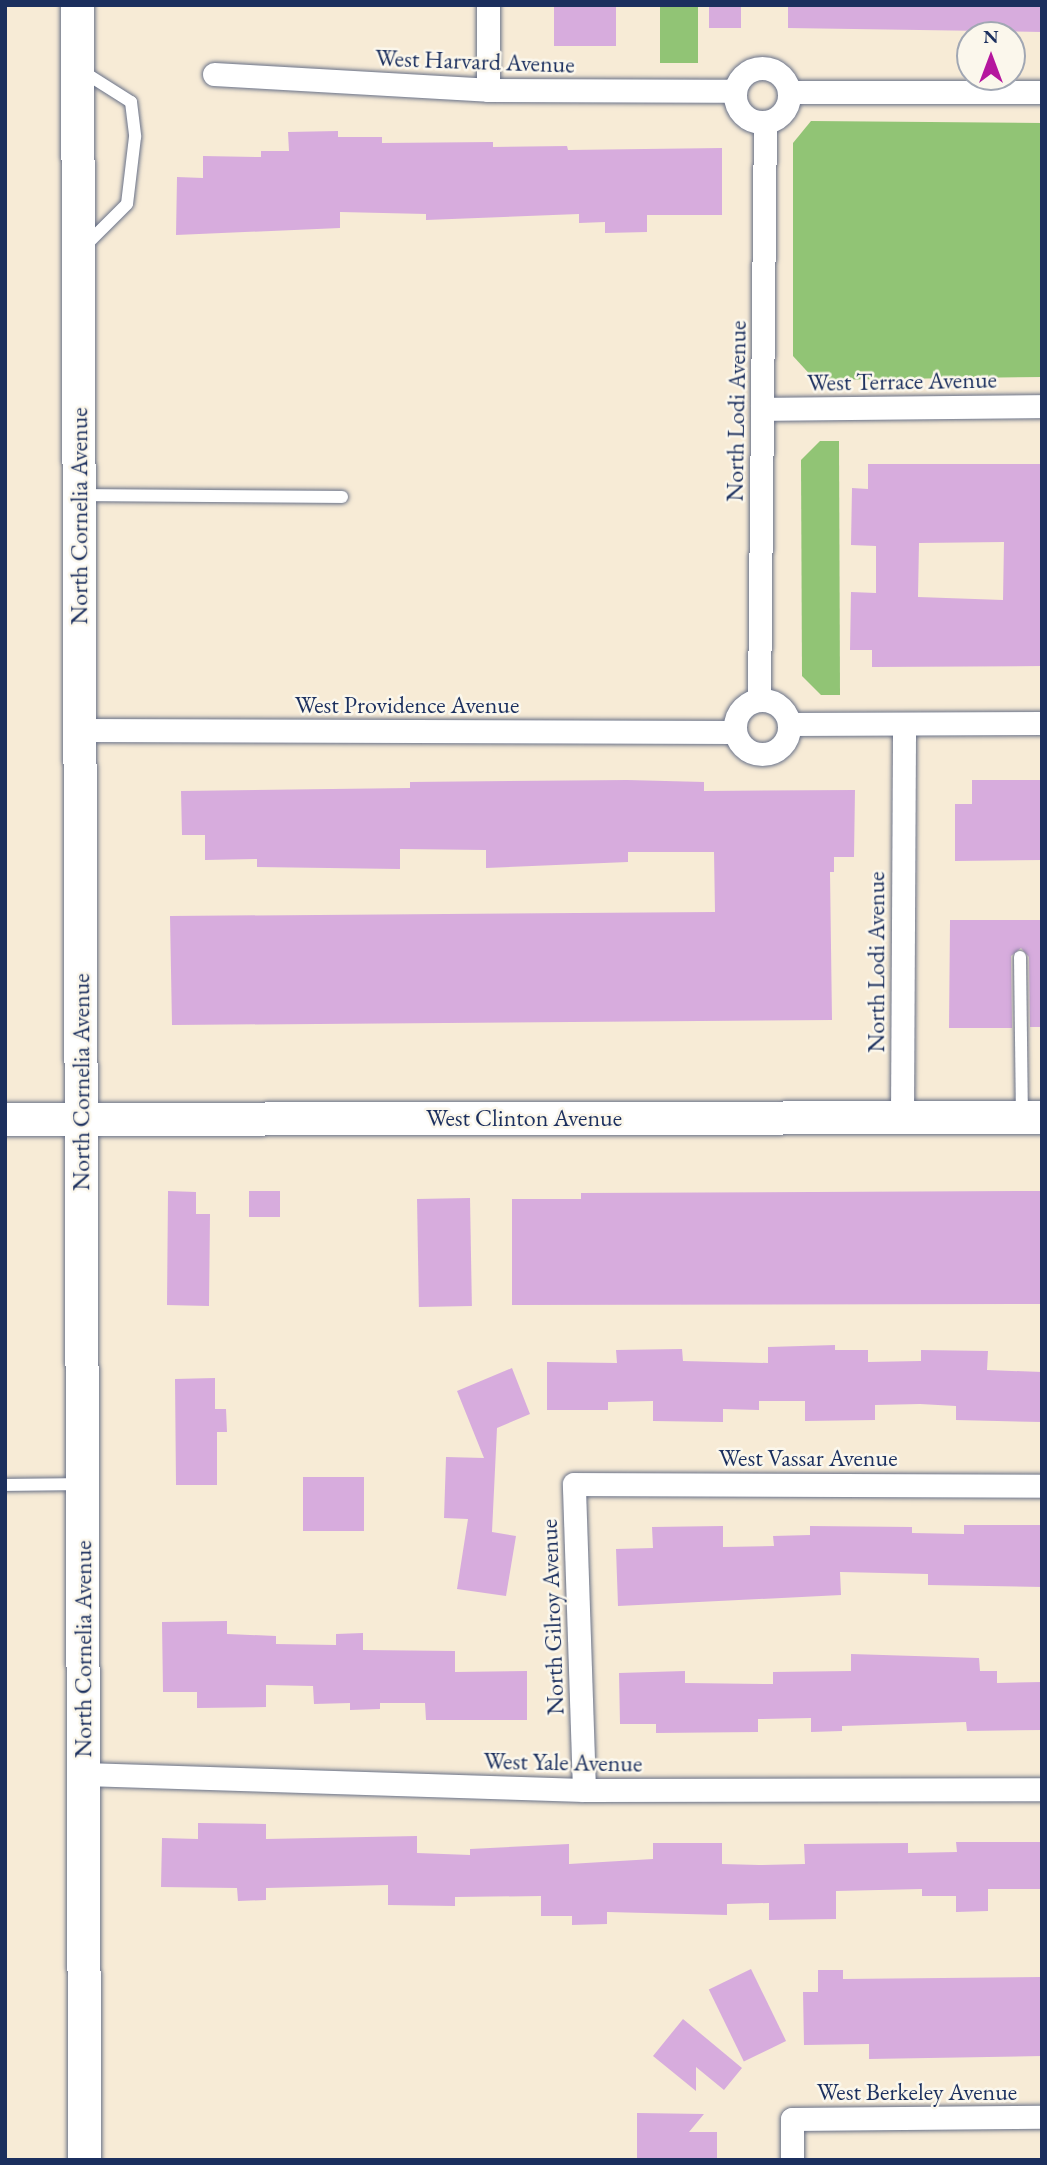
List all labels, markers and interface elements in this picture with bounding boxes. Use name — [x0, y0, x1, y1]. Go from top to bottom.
north arrow — [956, 21, 1026, 91]
text: N — [983, 24, 999, 49]
street label: West Harvard Avenue — [375, 43, 575, 79]
street label: North Lodi Avenue — [720, 320, 752, 502]
street label: West Terrace Avenue — [807, 365, 997, 397]
street label: North Cornelia Avenue — [65, 407, 93, 625]
street label: West Providence Avenue — [295, 691, 519, 719]
street label: North Lodi Avenue — [862, 871, 890, 1053]
street label: North Cornelia Avenue — [67, 973, 95, 1191]
street label: West Clinton Avenue — [426, 1104, 622, 1132]
street label: West Vassar Avenue — [718, 1444, 898, 1472]
street label: North Gilroy Avenue — [534, 1518, 570, 1716]
street label: North Cornelia Avenue — [69, 1540, 97, 1758]
street label: West Yale Avenue — [483, 1746, 643, 1778]
street label: West Berkeley Avenue — [817, 2078, 1017, 2106]

